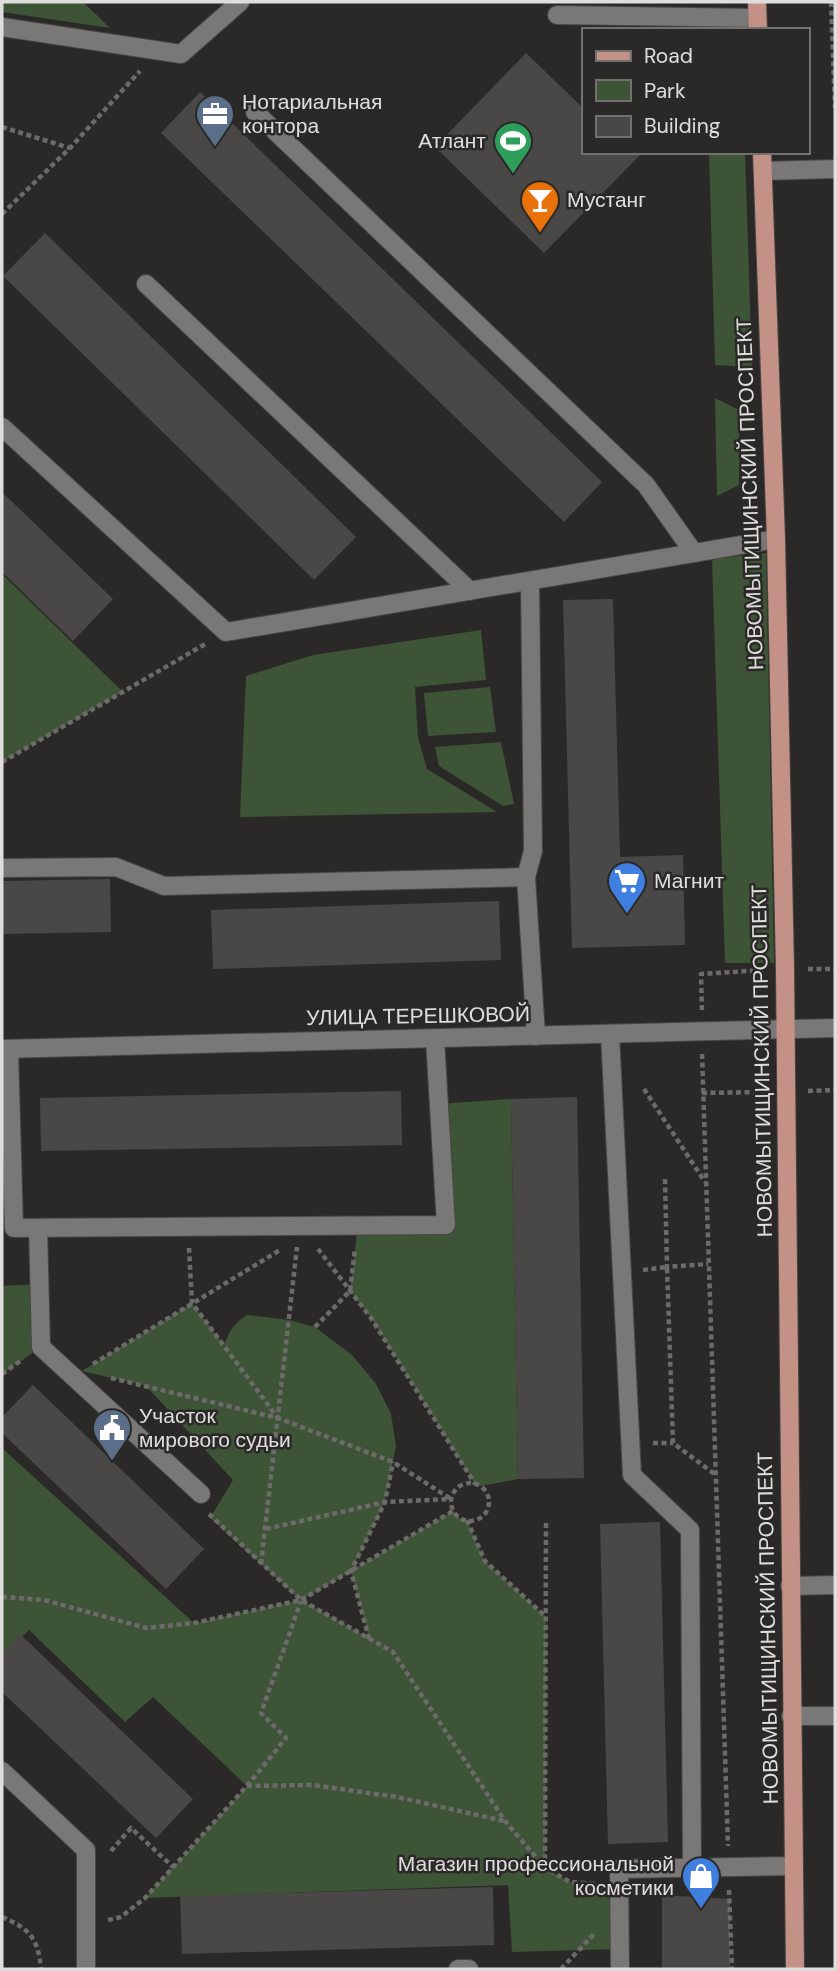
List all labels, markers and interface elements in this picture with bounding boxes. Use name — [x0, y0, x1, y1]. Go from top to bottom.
legend — [582, 28, 809, 154]
text: Road — [644, 42, 693, 70]
text: Park — [644, 77, 686, 105]
place label: Нотариальная контора — [242, 88, 382, 140]
office icon: Нотариальная контора — [194, 93, 236, 148]
text: Building — [644, 112, 721, 140]
sports icon: Атлант — [492, 120, 534, 175]
place label: Атлант — [418, 127, 486, 155]
bar icon: Мустанг — [519, 179, 561, 234]
place label: Мустанг — [567, 186, 646, 214]
street label: НОВОМЫТИЩИНСКИЙ ПРОСПЕКТ — [730, 317, 770, 671]
supermarket icon: Магнит — [606, 860, 648, 915]
place label: Магнит — [654, 867, 724, 895]
street label: НОВОМЫТИЩИНСКИЙ ПРОСПЕКТ — [745, 884, 779, 1238]
street label: УЛИЦА ТЕРЕШКОВОЙ — [306, 1000, 530, 1032]
place label: Участок мирового судьи — [139, 1402, 291, 1454]
public building icon: Участок мирового судьи — [91, 1407, 133, 1462]
street label: НОВОМЫТИЩИНСКИЙ ПРОСПЕКТ — [751, 1451, 785, 1805]
place label: Магазин профессиональной косметики — [398, 1850, 674, 1902]
shop icon: Магазин профессиональной косметики — [680, 1855, 722, 1910]

